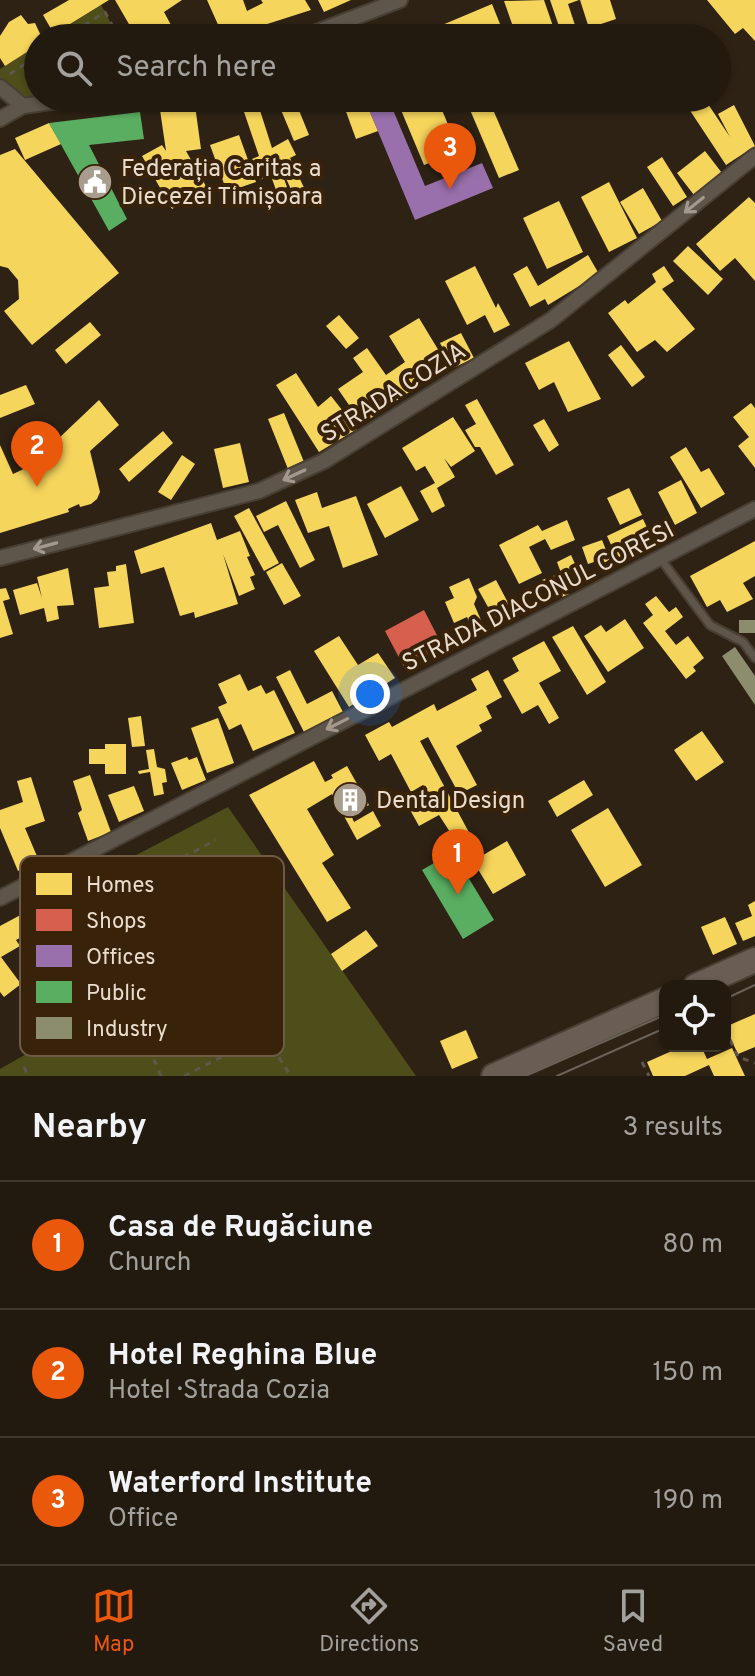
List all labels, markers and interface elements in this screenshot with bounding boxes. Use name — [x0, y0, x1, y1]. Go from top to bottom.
search box — [24, 24, 731, 112]
icon: search — [52, 46, 96, 90]
text: Search here — [116, 50, 276, 87]
pin: 3 — [424, 123, 476, 189]
place label: Federația Caritas a Diecezei Timișoara — [121, 155, 323, 213]
public building icon: Federația Caritas a Diecezei Timișoara — [76, 163, 114, 201]
one-way arrow — [684, 196, 705, 214]
street label: STRADA COZIA — [316, 337, 472, 450]
pin: 2 — [11, 421, 63, 487]
one-way arrow — [282, 468, 306, 483]
street label: STRADA DIACONUL CORESI — [398, 516, 680, 680]
one-way arrow — [32, 540, 58, 555]
your location — [350, 674, 390, 714]
one-way arrow — [326, 717, 350, 733]
building icon: Dental Design — [331, 781, 369, 819]
place label: Dental Design — [376, 787, 525, 817]
pin: 1 — [432, 829, 484, 895]
legend — [20, 856, 284, 1056]
text: Homes — [86, 873, 155, 900]
text: Shops — [86, 909, 147, 936]
text: Offices — [86, 945, 156, 972]
map controls — [659, 980, 731, 1052]
button: locate — [659, 980, 731, 1052]
text: Public — [86, 981, 147, 1008]
text: Industry — [86, 1017, 168, 1044]
text: Nearby — [32, 1107, 147, 1150]
text: 3 results — [623, 1112, 723, 1145]
text: Casa de Rugăciune — [108, 1210, 373, 1247]
text: 1 — [53, 1229, 63, 1262]
text: 80 m — [663, 1229, 723, 1262]
text: Church — [108, 1247, 191, 1280]
text: Hotel Reghina Blue — [108, 1338, 377, 1375]
text: 2 — [50, 1357, 66, 1390]
text: 150 m — [652, 1357, 723, 1390]
text: Hotel · Strada Cozia — [108, 1375, 330, 1408]
text: Waterford Institute — [108, 1466, 372, 1503]
text: 3 — [50, 1485, 66, 1518]
text: 190 m — [653, 1485, 723, 1518]
text: Office — [108, 1503, 178, 1536]
tab: Map — [92, 1584, 136, 1659]
tab: Directions — [319, 1584, 419, 1659]
tab: Saved — [603, 1584, 663, 1659]

